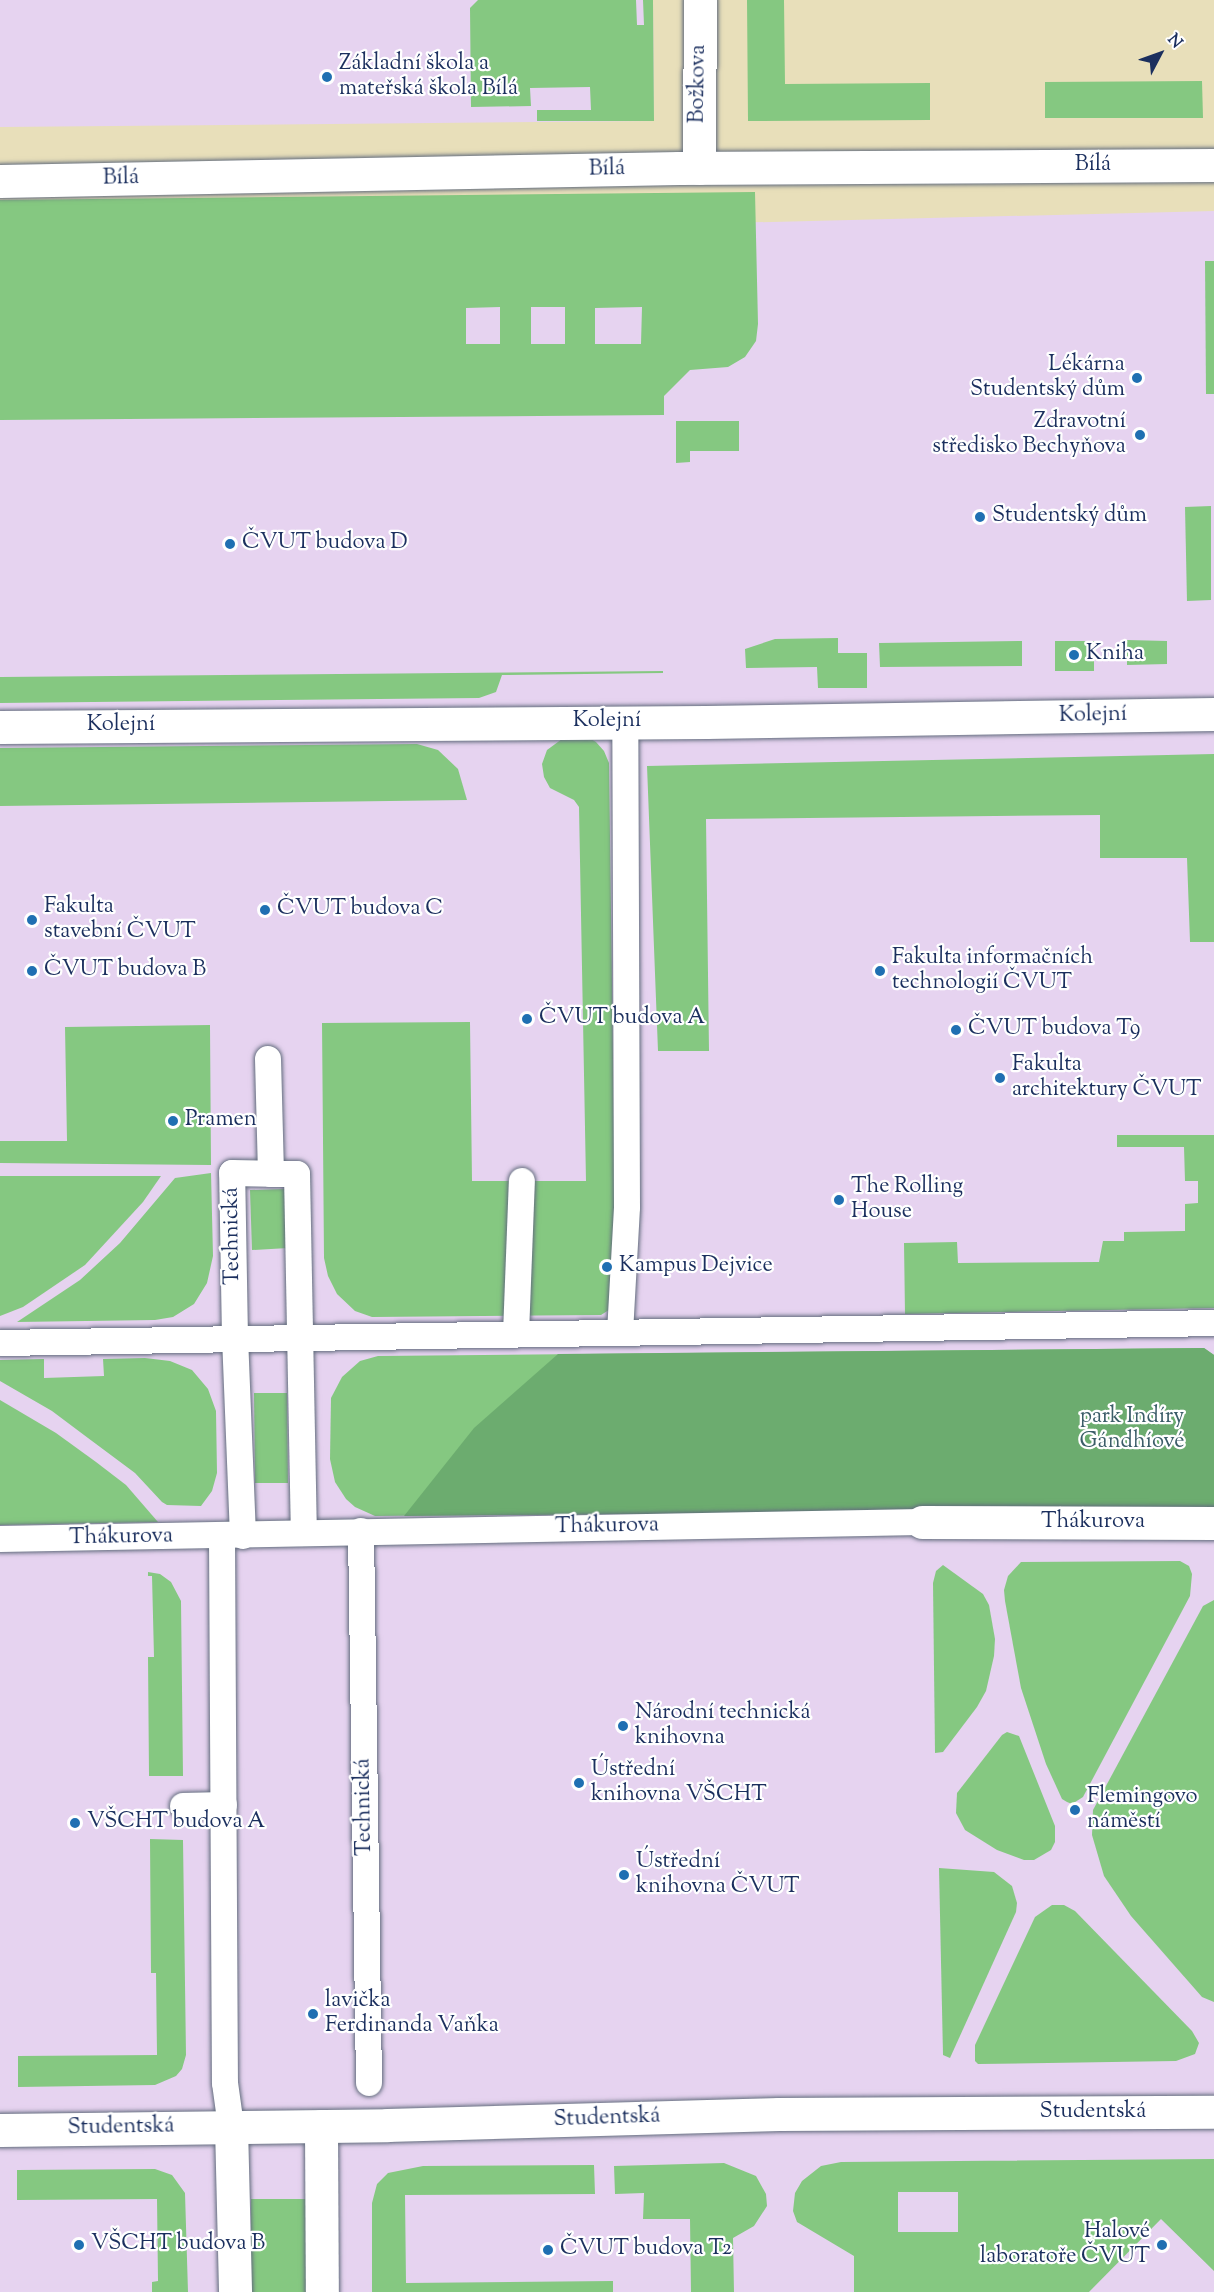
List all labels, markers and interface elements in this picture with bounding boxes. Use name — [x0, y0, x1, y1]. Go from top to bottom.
north arrow — [1130, 24, 1190, 84]
text: N — [1161, 29, 1187, 54]
street label: Božkova — [685, 44, 713, 124]
place label: Základní škola a mateřská škola Bílá — [339, 51, 518, 102]
marker: Základní škola a mateřská škola Bílá — [320, 70, 334, 84]
street label: Bílá — [1075, 153, 1111, 179]
street label: Bílá — [589, 156, 625, 184]
street label: Bílá — [103, 165, 139, 193]
place label: Lékárna Studentský dům — [970, 352, 1125, 404]
marker: Lékárna Studentský dům — [1130, 371, 1144, 385]
place label: Zdravotní středisko Bechyňova — [932, 409, 1126, 460]
marker: Zdravotní středisko Bechyňova — [1131, 426, 1149, 444]
place label: Studentský dům — [992, 504, 1147, 530]
marker: Studentský dům — [973, 510, 987, 524]
place label: ČVUT budova D — [242, 531, 408, 557]
marker: ČVUT budova D — [223, 537, 237, 551]
place label: Kniha — [1086, 642, 1144, 668]
marker: Kniha — [1067, 648, 1081, 662]
street label: Kolejní — [1059, 702, 1127, 730]
street label: Kolejní — [573, 709, 641, 735]
street label: Kolejní — [87, 713, 155, 739]
place label: Fakulta stavební ČVUT — [44, 894, 196, 945]
place label: ČVUT budova C — [277, 897, 443, 923]
marker: ČVUT budova C — [258, 903, 272, 917]
marker: Fakulta stavební ČVUT — [25, 913, 39, 927]
place label: Fakulta informačních technologií ČVUT — [892, 945, 1093, 996]
place label: ČVUT budova B — [44, 958, 206, 984]
marker: ČVUT budova B — [25, 964, 39, 978]
marker: Fakulta informačních technologií ČVUT — [873, 964, 887, 978]
place label: ČVUT budova A — [539, 1006, 705, 1032]
marker: ČVUT budova A — [520, 1012, 534, 1026]
place label: ČVUT budova T9 — [968, 1017, 1140, 1043]
marker: ČVUT budova T9 — [949, 1023, 963, 1037]
place label: Fakulta architektury ČVUT — [1012, 1052, 1201, 1104]
marker: Fakulta architektury ČVUT — [993, 1071, 1007, 1085]
place label: Pramen — [185, 1108, 257, 1134]
marker: Pramen — [166, 1114, 180, 1128]
place label: The Rolling House — [851, 1174, 963, 1226]
street label: Technická — [219, 1187, 247, 1285]
marker: The Rolling House — [832, 1193, 846, 1207]
place label: Kampus Dejvice — [619, 1254, 773, 1280]
marker: Kampus Dejvice — [600, 1260, 614, 1274]
park label: park Indíry Gándhíové — [1080, 1404, 1184, 1456]
street label: Thákurova — [1041, 1510, 1145, 1536]
street label: Thákurova — [555, 1513, 659, 1541]
street label: Thákurova — [69, 1524, 173, 1552]
place label: Národní technická knihovna — [635, 1700, 811, 1752]
marker: Národní technická knihovna — [616, 1719, 630, 1733]
place label: Ústřední knihovna VŠCHT — [591, 1757, 767, 1808]
street label: Technická — [351, 1758, 379, 1856]
marker: Ústřední knihovna VŠCHT — [572, 1776, 586, 1790]
place label: Flemingovo náměstí — [1087, 1784, 1198, 1836]
marker: Flemingovo náměstí — [1068, 1803, 1082, 1817]
place label: VŠCHT budova A — [87, 1810, 265, 1836]
marker: VŠCHT budova A — [68, 1816, 82, 1830]
place label: Ústřední knihovna ČVUT — [636, 1849, 800, 1900]
marker: Ústřední knihovna ČVUT — [617, 1868, 631, 1882]
place label: lavička Ferdinanda Vaňka — [325, 1988, 499, 2040]
marker: lavička Ferdinanda Vaňka — [306, 2007, 320, 2021]
street label: Studentská — [1040, 2100, 1146, 2126]
street label: Studentská — [553, 2104, 661, 2134]
street label: Studentská — [67, 2114, 175, 2142]
place label: Halové laboratoře ČVUT — [980, 2219, 1150, 2270]
place label: VŠCHT budova B — [91, 2232, 265, 2258]
place label: ČVUT budova T2 — [560, 2237, 732, 2263]
marker: VŠCHT budova B — [72, 2238, 86, 2252]
marker: Halové laboratoře ČVUT — [1155, 2238, 1169, 2252]
marker: ČVUT budova T2 — [541, 2243, 555, 2257]

